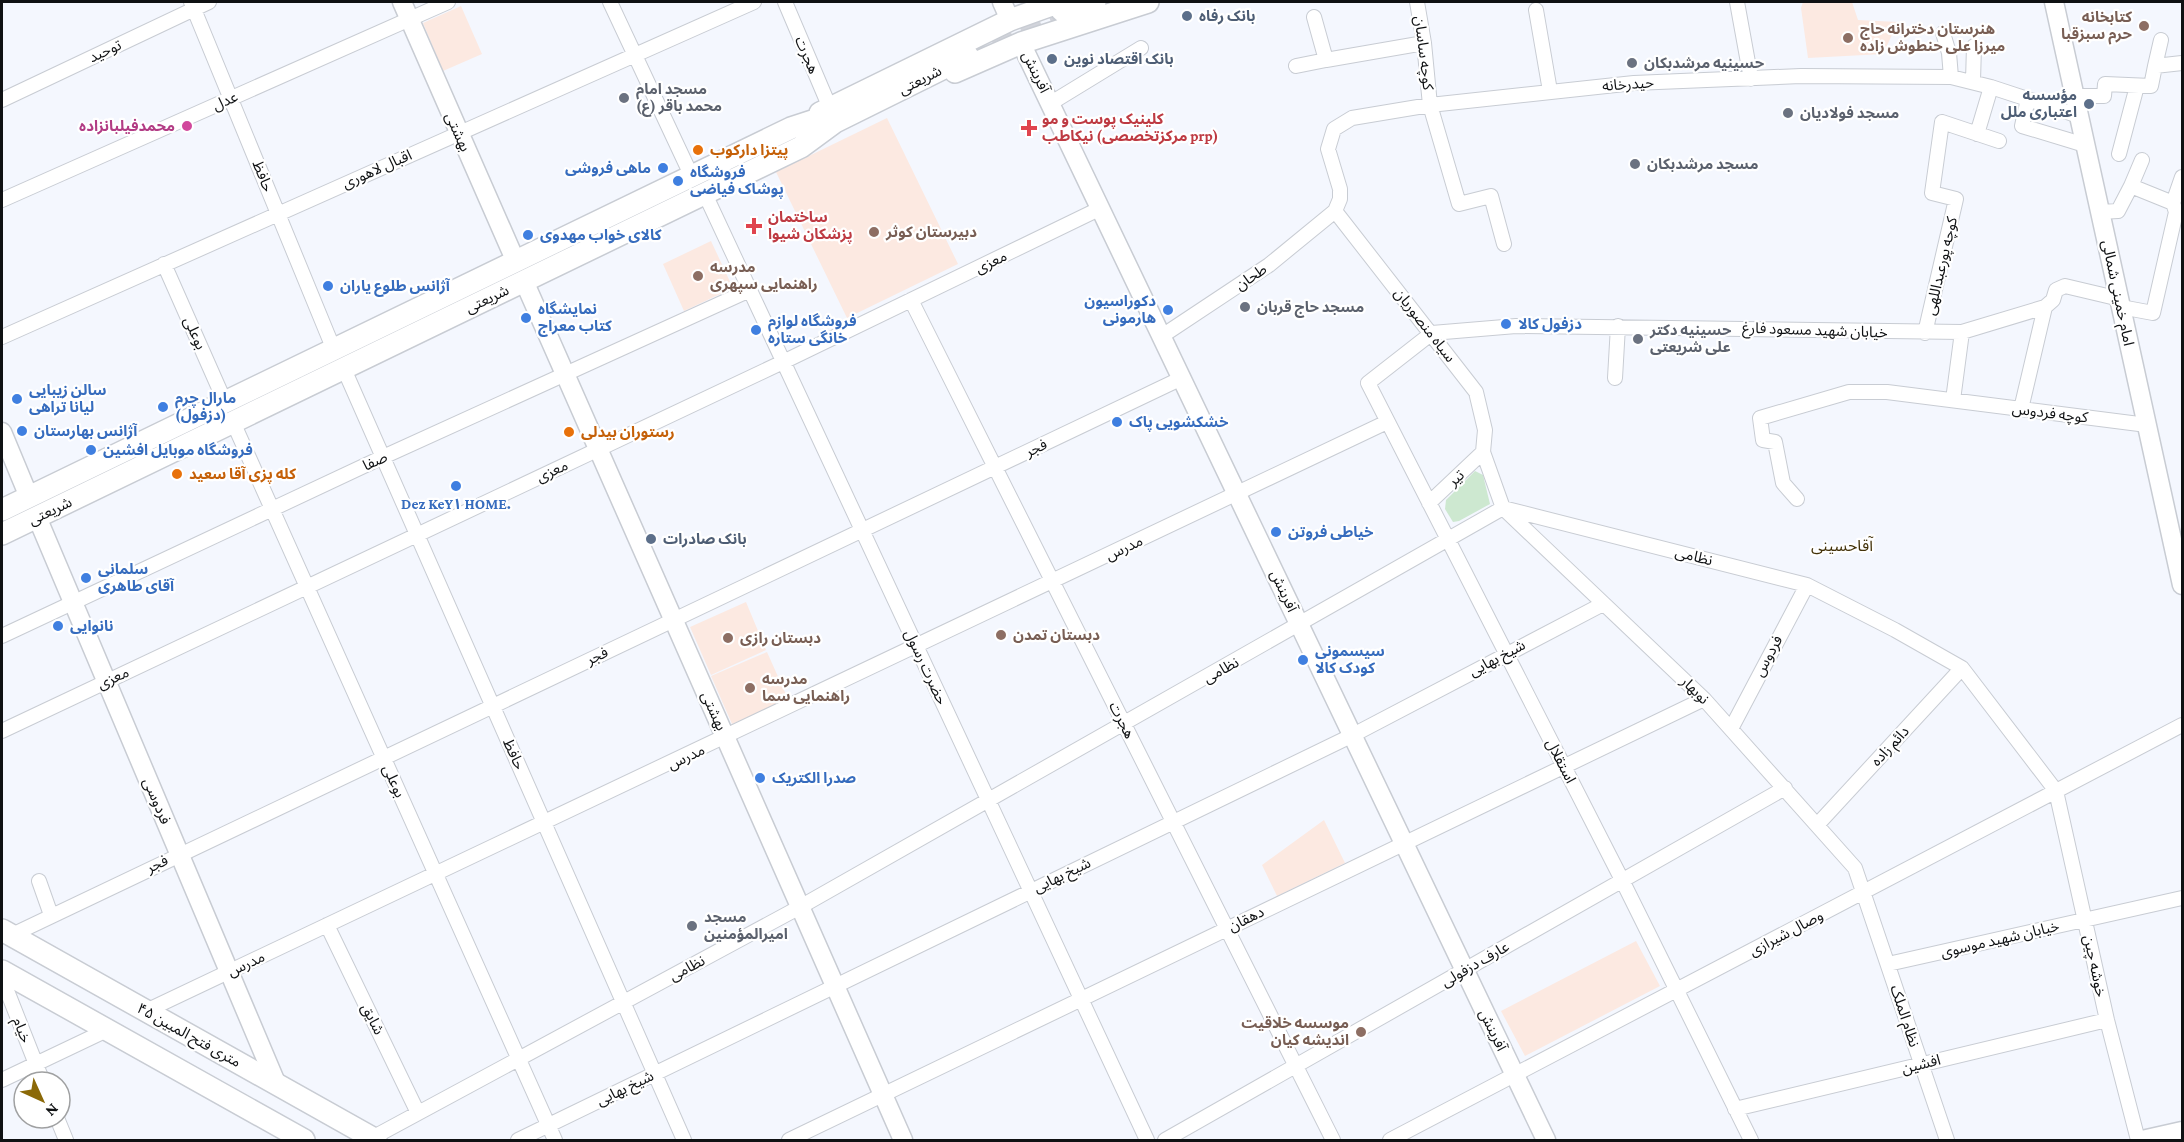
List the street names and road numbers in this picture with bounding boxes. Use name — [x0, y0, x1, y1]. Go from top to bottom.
street label: کوچه ساسان — [1409, 15, 1437, 92]
street label: هجرت — [791, 34, 822, 76]
street label: توحید — [86, 37, 124, 66]
street label: آفرینش — [1018, 49, 1053, 96]
street label: شریعتی — [896, 62, 945, 99]
street label: حیدرخانه — [1602, 74, 1655, 95]
street label: عدل — [210, 88, 241, 114]
street label: بهشتی — [441, 110, 474, 154]
street label: اقبال لاهوری — [340, 147, 415, 192]
street label: حافظ — [250, 158, 277, 194]
street label: کوچه پورعبداللهی — [1922, 215, 1962, 317]
street label: امام خمینی شمالی — [2096, 239, 2137, 348]
street label: معزی — [973, 248, 1010, 277]
street label: طحان — [1232, 261, 1270, 294]
street label: شریعتی — [463, 282, 512, 317]
street label: سیاه منصوریان — [1390, 285, 1459, 366]
street label: بوعلی — [180, 314, 209, 352]
street label: خیابان شهید مسعود فارغ — [1742, 319, 1888, 345]
street label: کوچه فردوس — [2011, 400, 2090, 428]
street label: فجر — [1022, 436, 1050, 461]
street label: صفا — [360, 448, 390, 474]
street label: معزی — [534, 457, 571, 486]
street label: تیر — [1444, 467, 1468, 491]
street label: شریعتی — [26, 494, 75, 529]
street label: مدرس — [1103, 532, 1145, 564]
street label: نظامی — [1673, 544, 1714, 569]
street label: آفرینش — [1266, 568, 1301, 615]
street label: حضرت رسول — [901, 627, 950, 708]
street label: فردوس — [1751, 632, 1786, 680]
street label: شیخ بهایی — [1466, 636, 1530, 683]
street label: فجر — [583, 644, 611, 669]
street label: نظامی — [1201, 654, 1242, 687]
street label: معزی — [95, 664, 132, 693]
street label: نوبهار — [1676, 672, 1712, 708]
street label: بهشتی — [697, 689, 730, 733]
street label: هجرت — [1105, 699, 1138, 741]
street label: دائم زاده — [1868, 723, 1914, 771]
street label: حافظ — [500, 736, 528, 772]
street label: استقلال — [1542, 736, 1579, 786]
street label: مدرس — [665, 741, 707, 773]
street label: بوعلی — [379, 762, 408, 800]
street label: فردوسی — [139, 775, 174, 827]
street label: فجر — [143, 852, 171, 877]
street label: شیخ بهایی — [1031, 854, 1095, 899]
street label: دهقان — [1225, 904, 1267, 935]
street label: وصال شیرازی — [1746, 907, 1826, 960]
street label: خیابان شهید موسوی — [1939, 918, 2061, 961]
street label: خوشه چین — [2079, 933, 2109, 999]
street label: عارف دزفولی — [1438, 938, 1513, 991]
street label: مدرس — [225, 948, 267, 980]
street label: نظامی — [666, 952, 708, 985]
street label: نظام الملک — [1885, 983, 1923, 1050]
street label: ۴۵ متری فتح المبین — [132, 1000, 244, 1074]
street label: شایق — [357, 1001, 387, 1038]
street label: آفرینش — [1475, 1007, 1510, 1054]
street label: خیام — [7, 1015, 34, 1046]
street label: افشین — [1900, 1051, 1942, 1078]
street label: شیخ بهایی — [594, 1067, 658, 1112]

